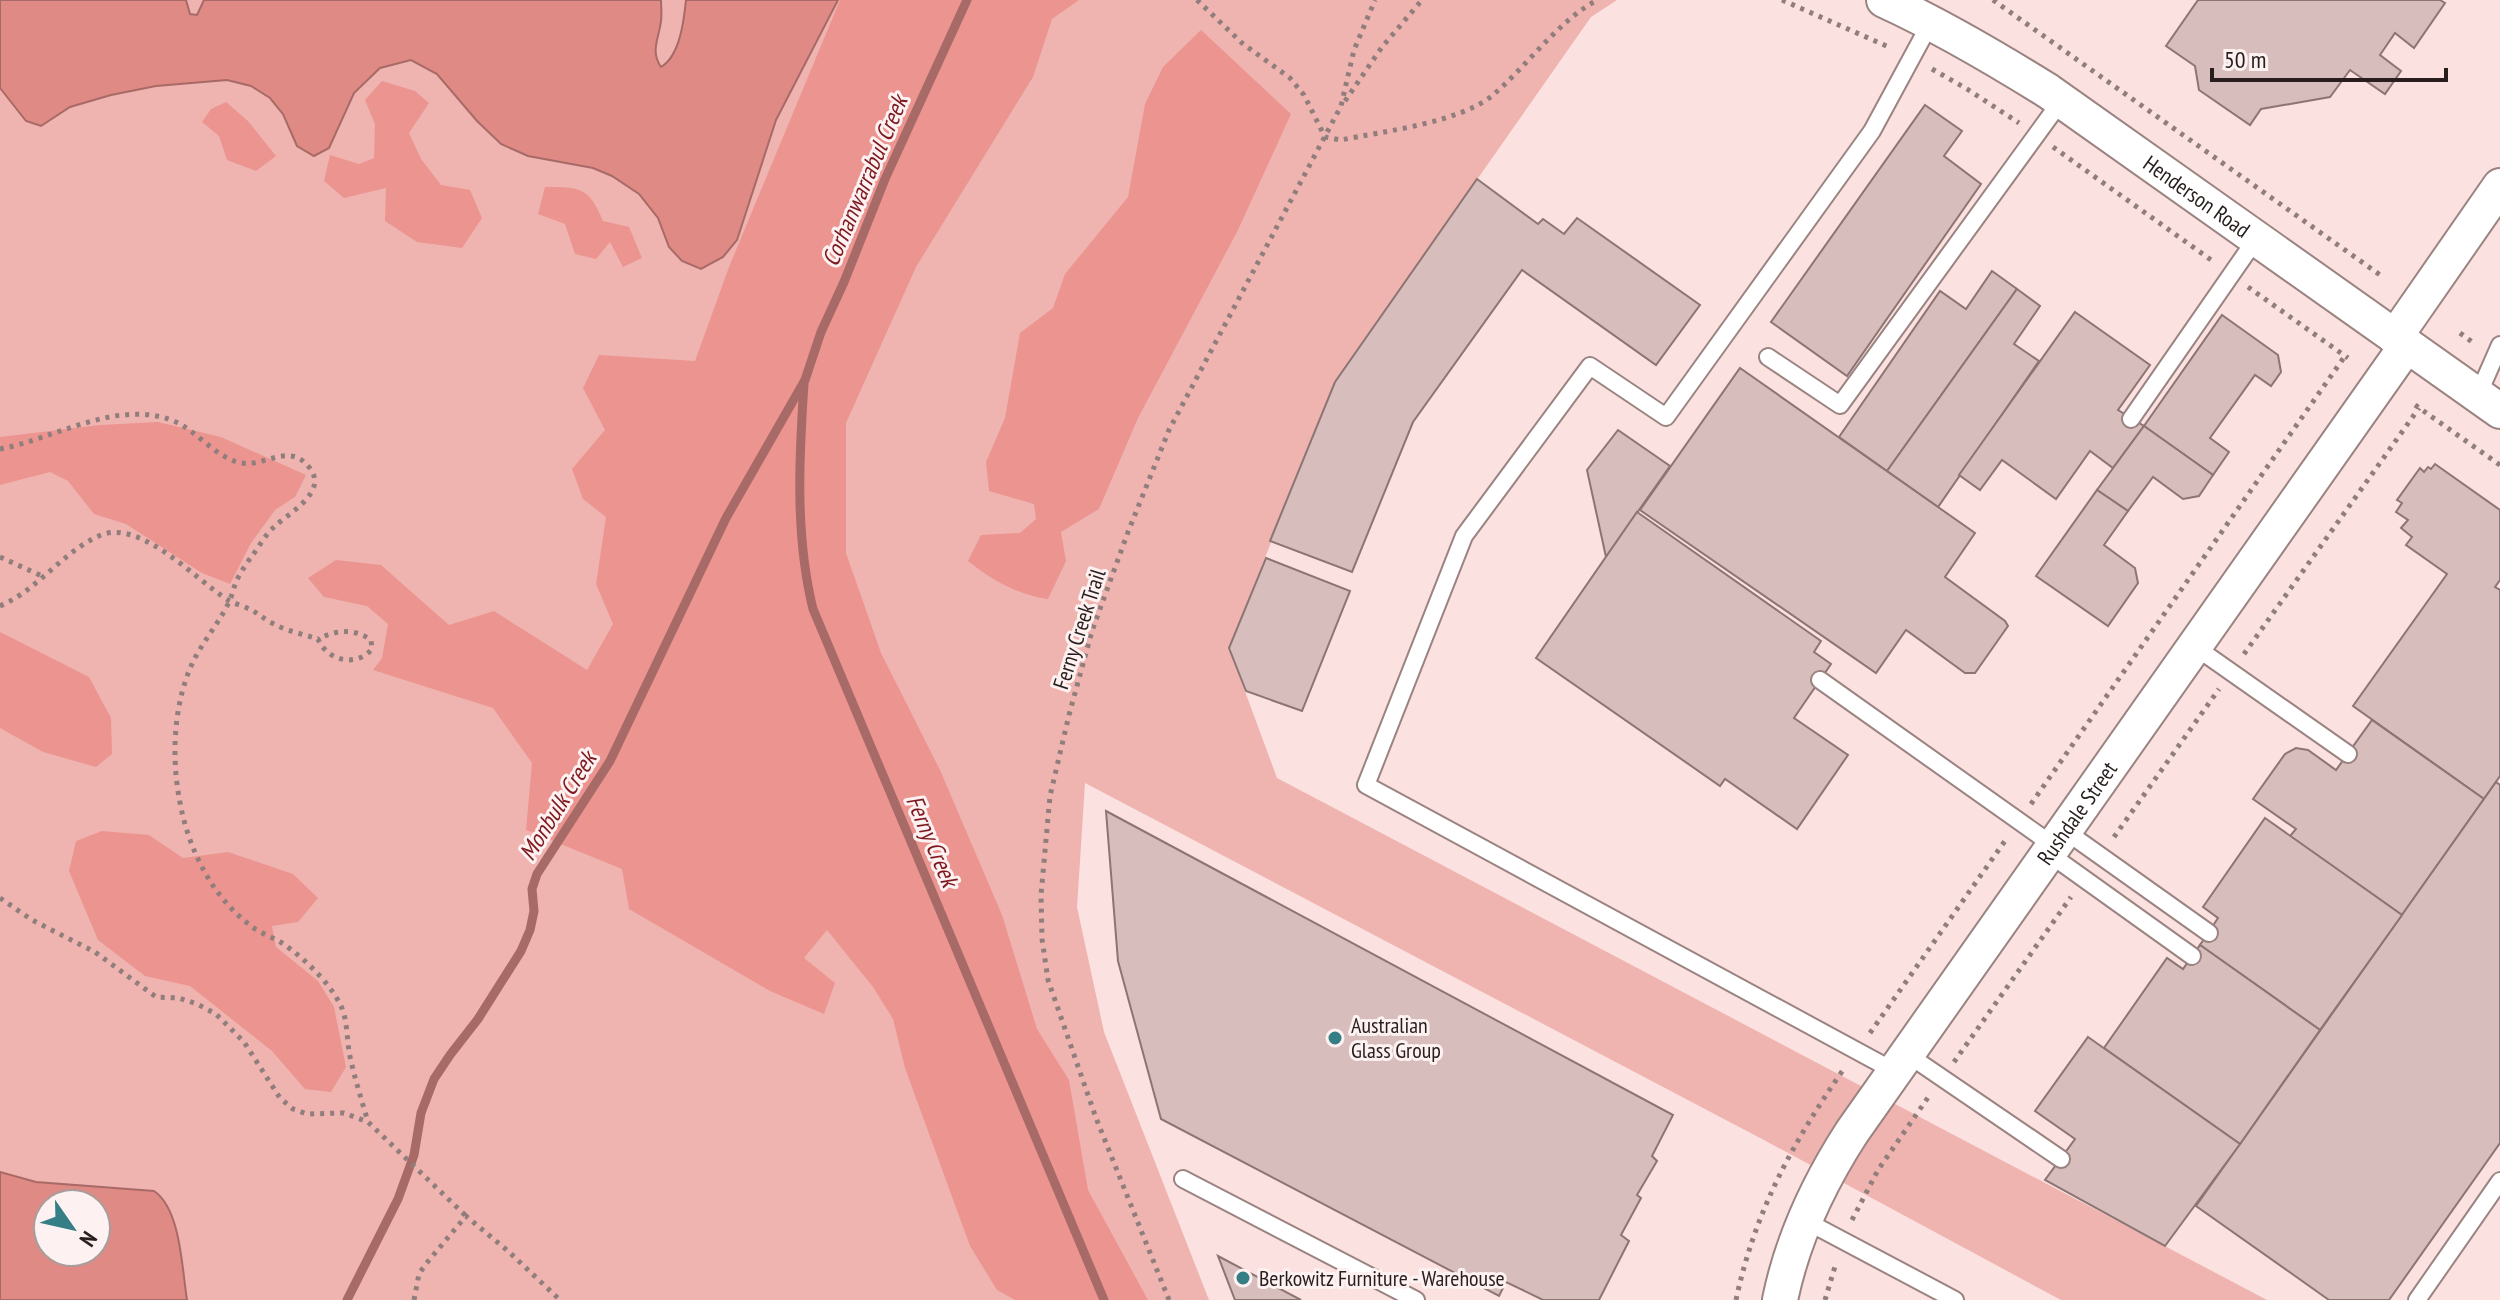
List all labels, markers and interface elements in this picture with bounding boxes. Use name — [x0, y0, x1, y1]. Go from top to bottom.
scale bar — [2212, 32, 2446, 82]
text: 50 m — [2224, 44, 2266, 75]
water label: Corhanwarrabul Creek — [815, 88, 915, 271]
street label: Henderson Road — [2138, 149, 2256, 244]
street label: Ferny Creek Trail — [1046, 565, 1112, 693]
water label: Monbulk Creek — [512, 743, 605, 866]
street label: Rushdale Street — [2031, 756, 2123, 870]
water label: Ferny Creek — [899, 790, 967, 894]
place label: Australian Glass Group — [1351, 1011, 1441, 1064]
marker: Australian Glass Group — [1326, 1029, 1344, 1047]
north arrow — [32, 1188, 112, 1268]
text: N — [74, 1226, 104, 1252]
place label: Berkowitz Furniture - Warehouse — [1259, 1264, 1505, 1292]
marker: Berkowitz Furniture - Warehouse — [1234, 1269, 1252, 1287]

